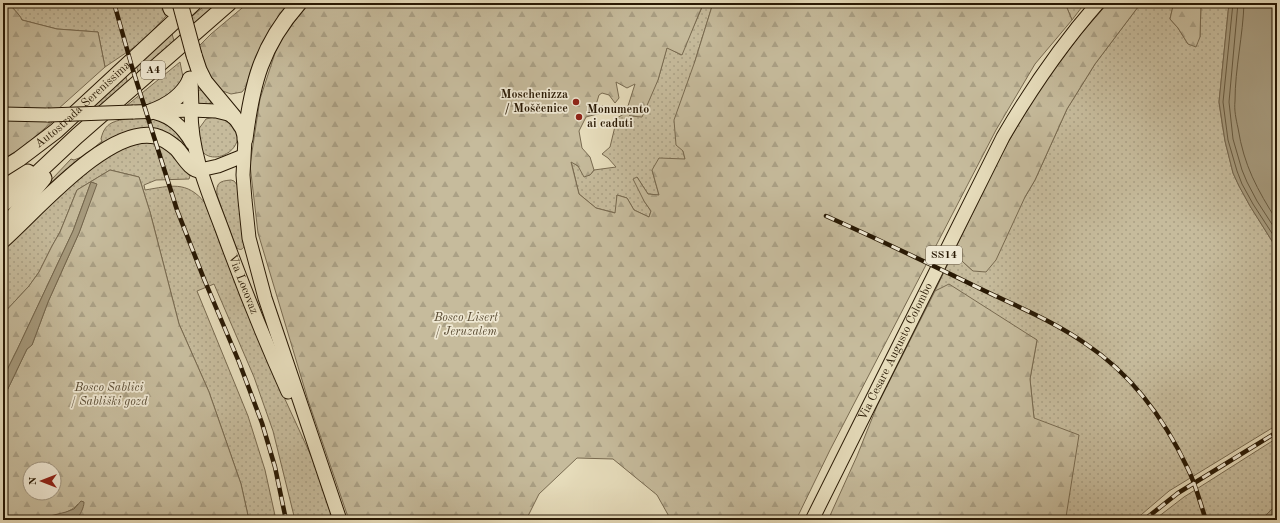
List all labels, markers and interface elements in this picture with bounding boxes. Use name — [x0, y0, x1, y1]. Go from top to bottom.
street label: Autostrada Serenissima — [33, 59, 133, 150]
road number: A4 — [141, 61, 165, 79]
place label: Moschenizza / Moščenice — [501, 89, 568, 115]
marker: Moschenizza / Moščenice — [571, 97, 581, 107]
place label: Monumento ai caduti — [587, 104, 649, 130]
marker: Monumento ai caduti — [574, 112, 584, 122]
road number: SS14 — [926, 246, 962, 264]
street label: Via Locovaz — [226, 253, 260, 316]
street label: Via Cesare Augusto Colombo — [857, 281, 935, 422]
park label: Bosco Lisert / Jeruzalem — [433, 312, 498, 338]
park label: Bosco Sablici / Sabliški gozd — [71, 382, 148, 408]
north arrow — [22, 461, 62, 501]
text: N — [28, 476, 39, 485]

